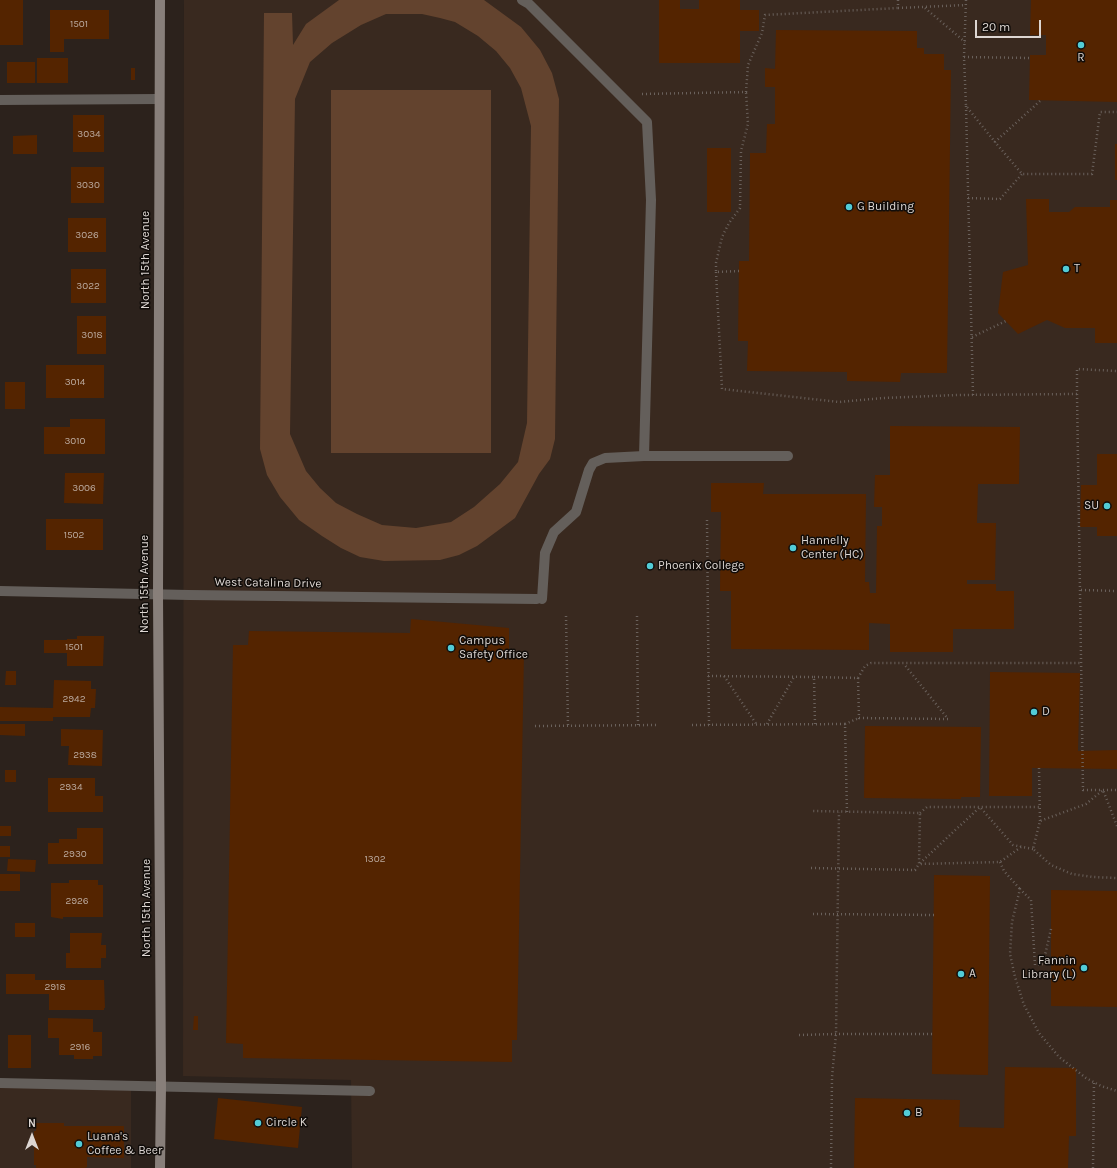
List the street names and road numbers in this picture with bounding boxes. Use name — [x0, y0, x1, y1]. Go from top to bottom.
street label: North 15th Avenue — [139, 211, 153, 309]
street label: North 15th Avenue — [138, 535, 152, 633]
street label: West Catalina Drive — [214, 575, 322, 591]
street label: North 15th Avenue — [140, 859, 154, 957]

